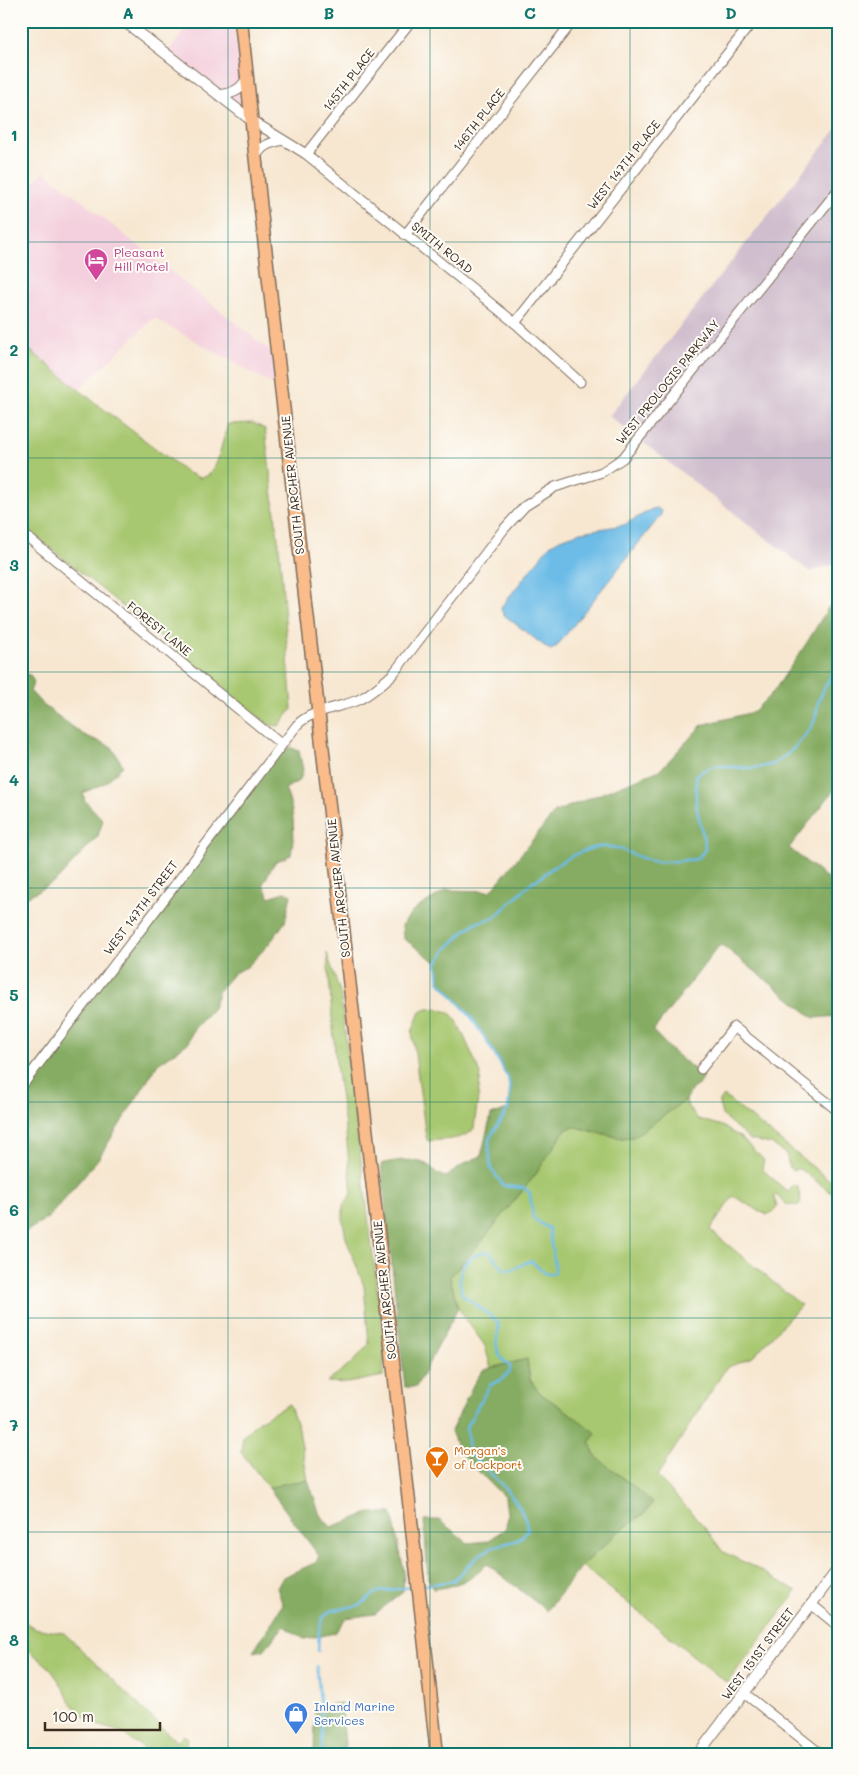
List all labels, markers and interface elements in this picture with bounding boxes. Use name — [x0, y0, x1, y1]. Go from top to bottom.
text: A — [122, 2, 134, 23]
text: B — [324, 2, 334, 23]
text: C — [524, 2, 536, 23]
text: D — [725, 2, 737, 23]
street label: 145TH PLACE — [319, 45, 378, 114]
street label: 146TH PLACE — [449, 85, 508, 154]
street label: WEST 147TH PLACE — [583, 116, 663, 212]
text: 1 — [10, 124, 18, 145]
street label: SMITH ROAD — [409, 218, 477, 277]
place label: Pleasant Hill Motel — [114, 244, 169, 274]
hotel icon: Pleasant Hill Motel — [83, 247, 109, 281]
street label: WEST PROLOGIS PARKWAY — [612, 316, 723, 447]
text: 2 — [10, 339, 19, 360]
street label: SOUTH ARCHER AVENUE — [277, 415, 307, 555]
text: 3 — [9, 554, 19, 575]
street label: FOREST LANE — [124, 597, 195, 659]
text: 4 — [9, 769, 19, 790]
street label: SOUTH ARCHER AVENUE — [323, 818, 353, 958]
street label: WEST 147TH STREET — [99, 857, 181, 958]
text: 5 — [9, 984, 19, 1005]
text: 6 — [9, 1199, 19, 1220]
street label: SOUTH ARCHER AVENUE — [369, 1220, 399, 1360]
text: 7 — [10, 1414, 19, 1435]
place label: Morgan's of Lockport — [454, 1442, 522, 1472]
bar icon: Morgan's of Lockport — [424, 1445, 450, 1479]
street label: WEST 151ST STREET — [717, 1604, 797, 1703]
text: 8 — [9, 1629, 19, 1650]
place label: Inland Marine Services — [314, 1698, 395, 1728]
scale bar — [45, 1700, 160, 1732]
shop icon: Inland Marine Services — [283, 1701, 309, 1735]
text: 100 m — [52, 1706, 94, 1726]

